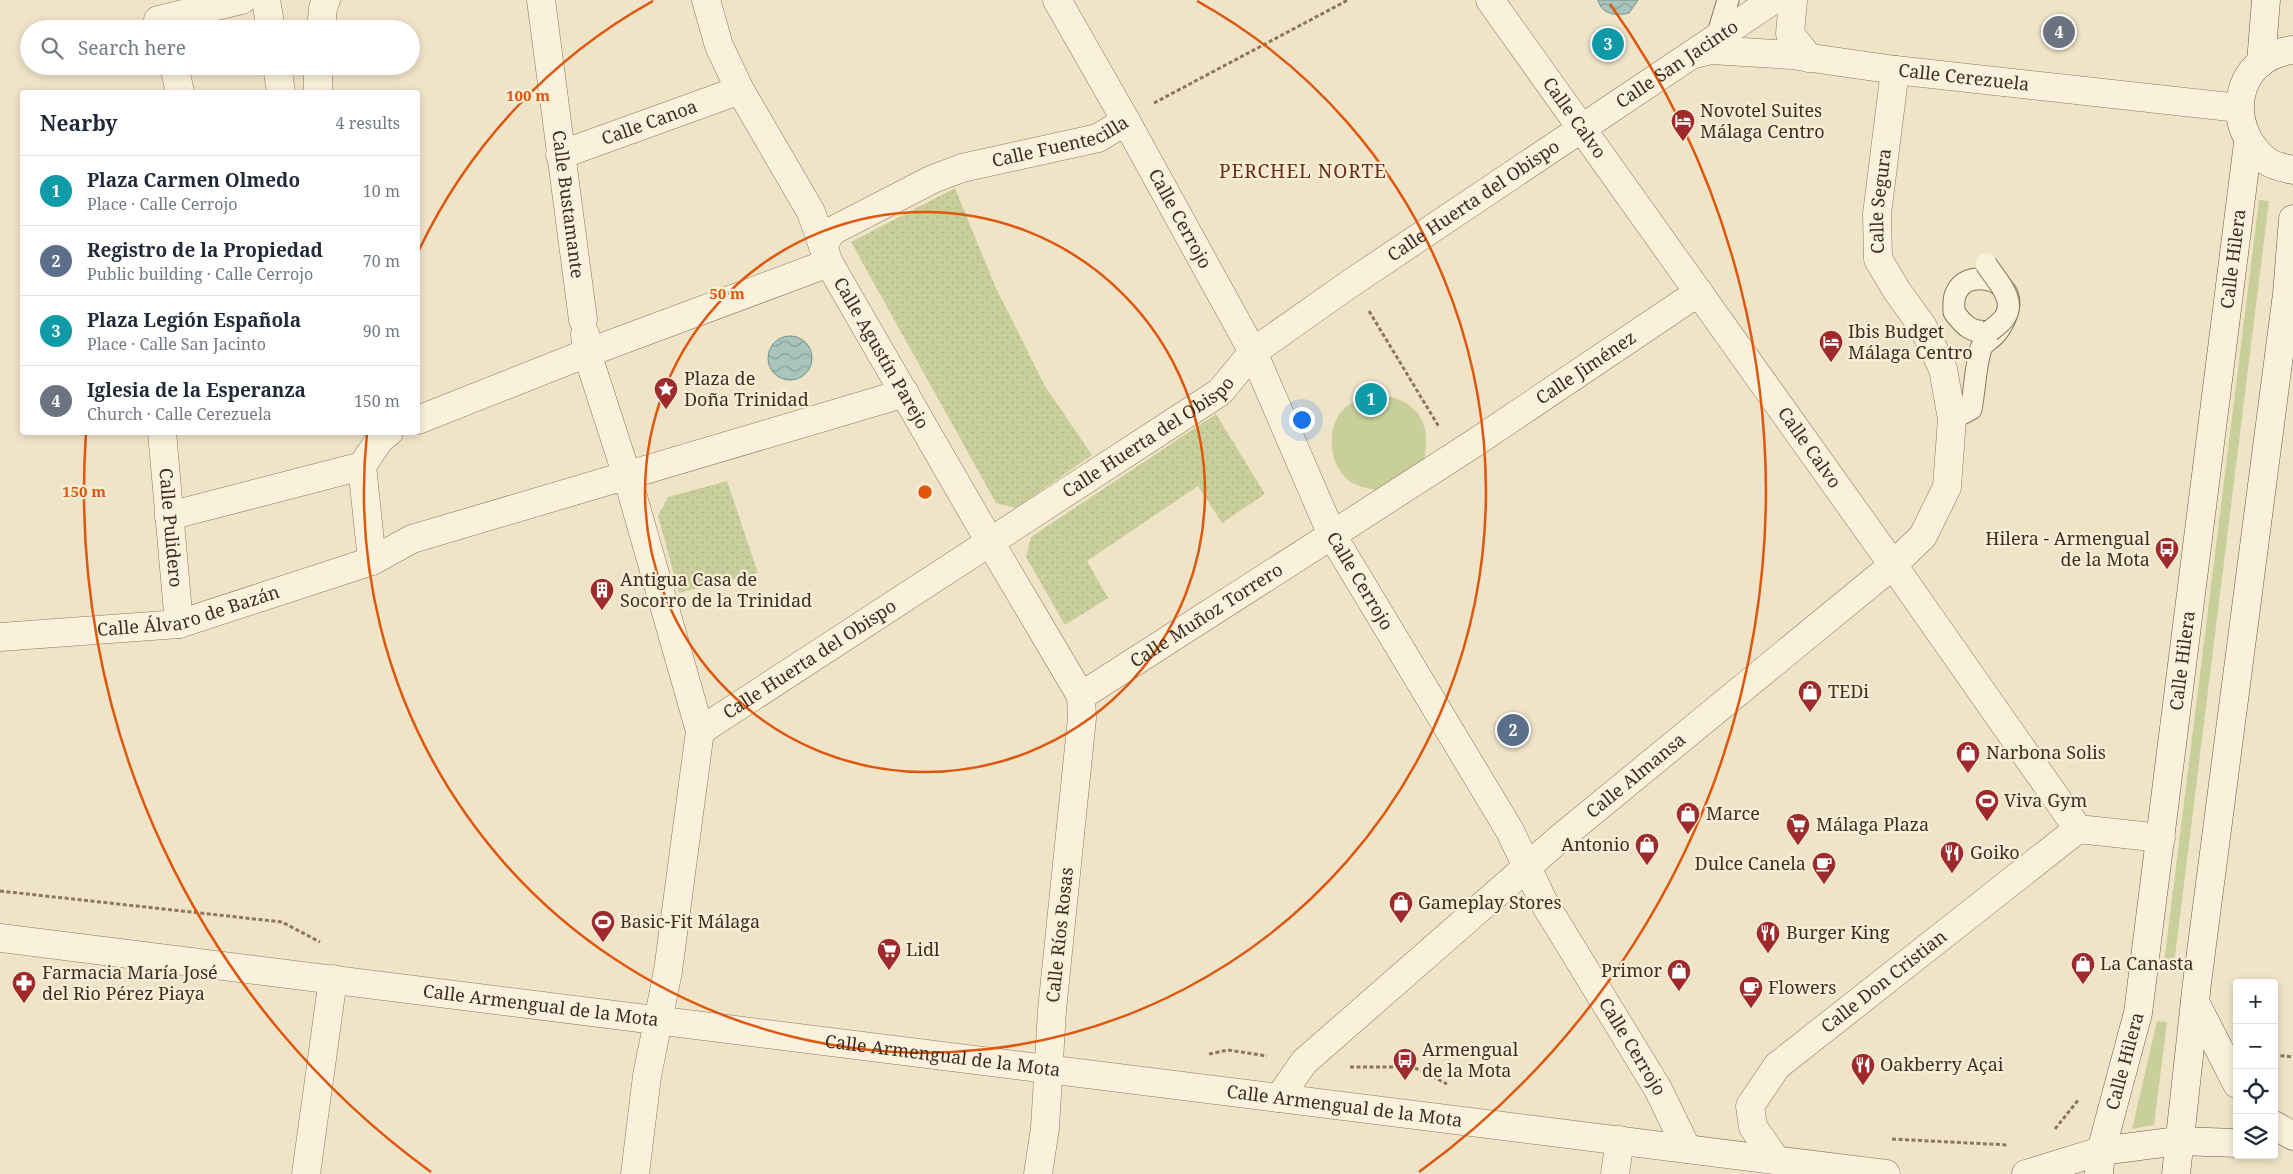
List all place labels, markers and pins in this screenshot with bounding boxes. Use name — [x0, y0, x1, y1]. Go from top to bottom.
pin: 4 — [2043, 13, 2075, 51]
pin: 3 — [1592, 25, 1624, 63]
place label: Novotel Suites Málaga Centro — [1700, 98, 1825, 143]
hotel icon: Novotel Suites Málaga Centro — [1670, 108, 1696, 142]
place label: Ibis Budget Málaga Centro — [1848, 319, 1973, 364]
hotel icon: Ibis Budget Málaga Centro — [1818, 329, 1844, 363]
place label: Plaza de Doña Trinidad — [684, 366, 809, 411]
place icon: Plaza de Doña Trinidad — [653, 376, 679, 410]
pin: 1 — [1355, 380, 1387, 418]
centre of rings — [916, 483, 934, 501]
place label: Hilera - Armengual de la Mota — [1985, 526, 2150, 571]
bus stop icon: Hilera - Armengual de la Mota — [2154, 536, 2180, 570]
place label: Antigua Casa de Socorro de la Trinidad — [620, 567, 812, 612]
building icon: Antigua Casa de Socorro de la Trinidad — [589, 577, 615, 611]
shop icon: TEDi — [1797, 679, 1823, 713]
place label: TEDi — [1828, 679, 1869, 703]
pin: 2 — [1497, 711, 1529, 749]
shop icon: Narbona Solis — [1955, 740, 1981, 774]
place label: Narbona Solis — [1986, 740, 2106, 764]
sports icon: Viva Gym — [1974, 788, 2000, 822]
place label: Viva Gym — [2004, 788, 2087, 812]
shop icon: Marce — [1675, 801, 1701, 835]
place label: Marce — [1706, 801, 1760, 825]
supermarket icon: Málaga Plaza — [1785, 812, 1811, 846]
place label: Málaga Plaza — [1816, 812, 1929, 836]
place label: Antonio — [1561, 832, 1630, 856]
shop icon: Antonio — [1634, 832, 1660, 866]
restaurant icon: Goiko — [1939, 840, 1965, 874]
place label: Goiko — [1970, 840, 2020, 864]
place label: Dulce Canela — [1695, 851, 1806, 875]
cafe icon: Dulce Canela — [1811, 851, 1837, 885]
shop icon: Gameplay Stores — [1388, 890, 1414, 924]
place label: Gameplay Stores — [1418, 890, 1562, 914]
sports icon: Basic-Fit Málaga — [590, 909, 616, 943]
place label: Basic-Fit Málaga — [620, 909, 760, 933]
restaurant icon: Burger King — [1755, 920, 1781, 954]
place label: Burger King — [1786, 920, 1890, 944]
supermarket icon: Lidl — [876, 937, 902, 971]
place label: Lidl — [906, 937, 940, 961]
shop icon: La Canasta — [2070, 951, 2096, 985]
place label: La Canasta — [2100, 951, 2194, 975]
place label: Primor — [1601, 958, 1663, 982]
shop icon: Primor — [1666, 958, 1692, 992]
place label: Farmacia María José del Rio Pérez Piaya — [42, 960, 218, 1005]
pharmacy icon: Farmacia María José del Rio Pérez Piaya — [11, 970, 37, 1004]
cafe icon: Flowers — [1738, 975, 1764, 1009]
place label: Flowers — [1768, 975, 1836, 999]
place label: Armengual de la Mota — [1422, 1037, 1519, 1082]
bus stop icon: Armengual de la Mota — [1392, 1047, 1418, 1081]
restaurant icon: Oakberry Açai — [1850, 1052, 1876, 1086]
place label: Oakberry Açai — [1880, 1052, 2004, 1076]

